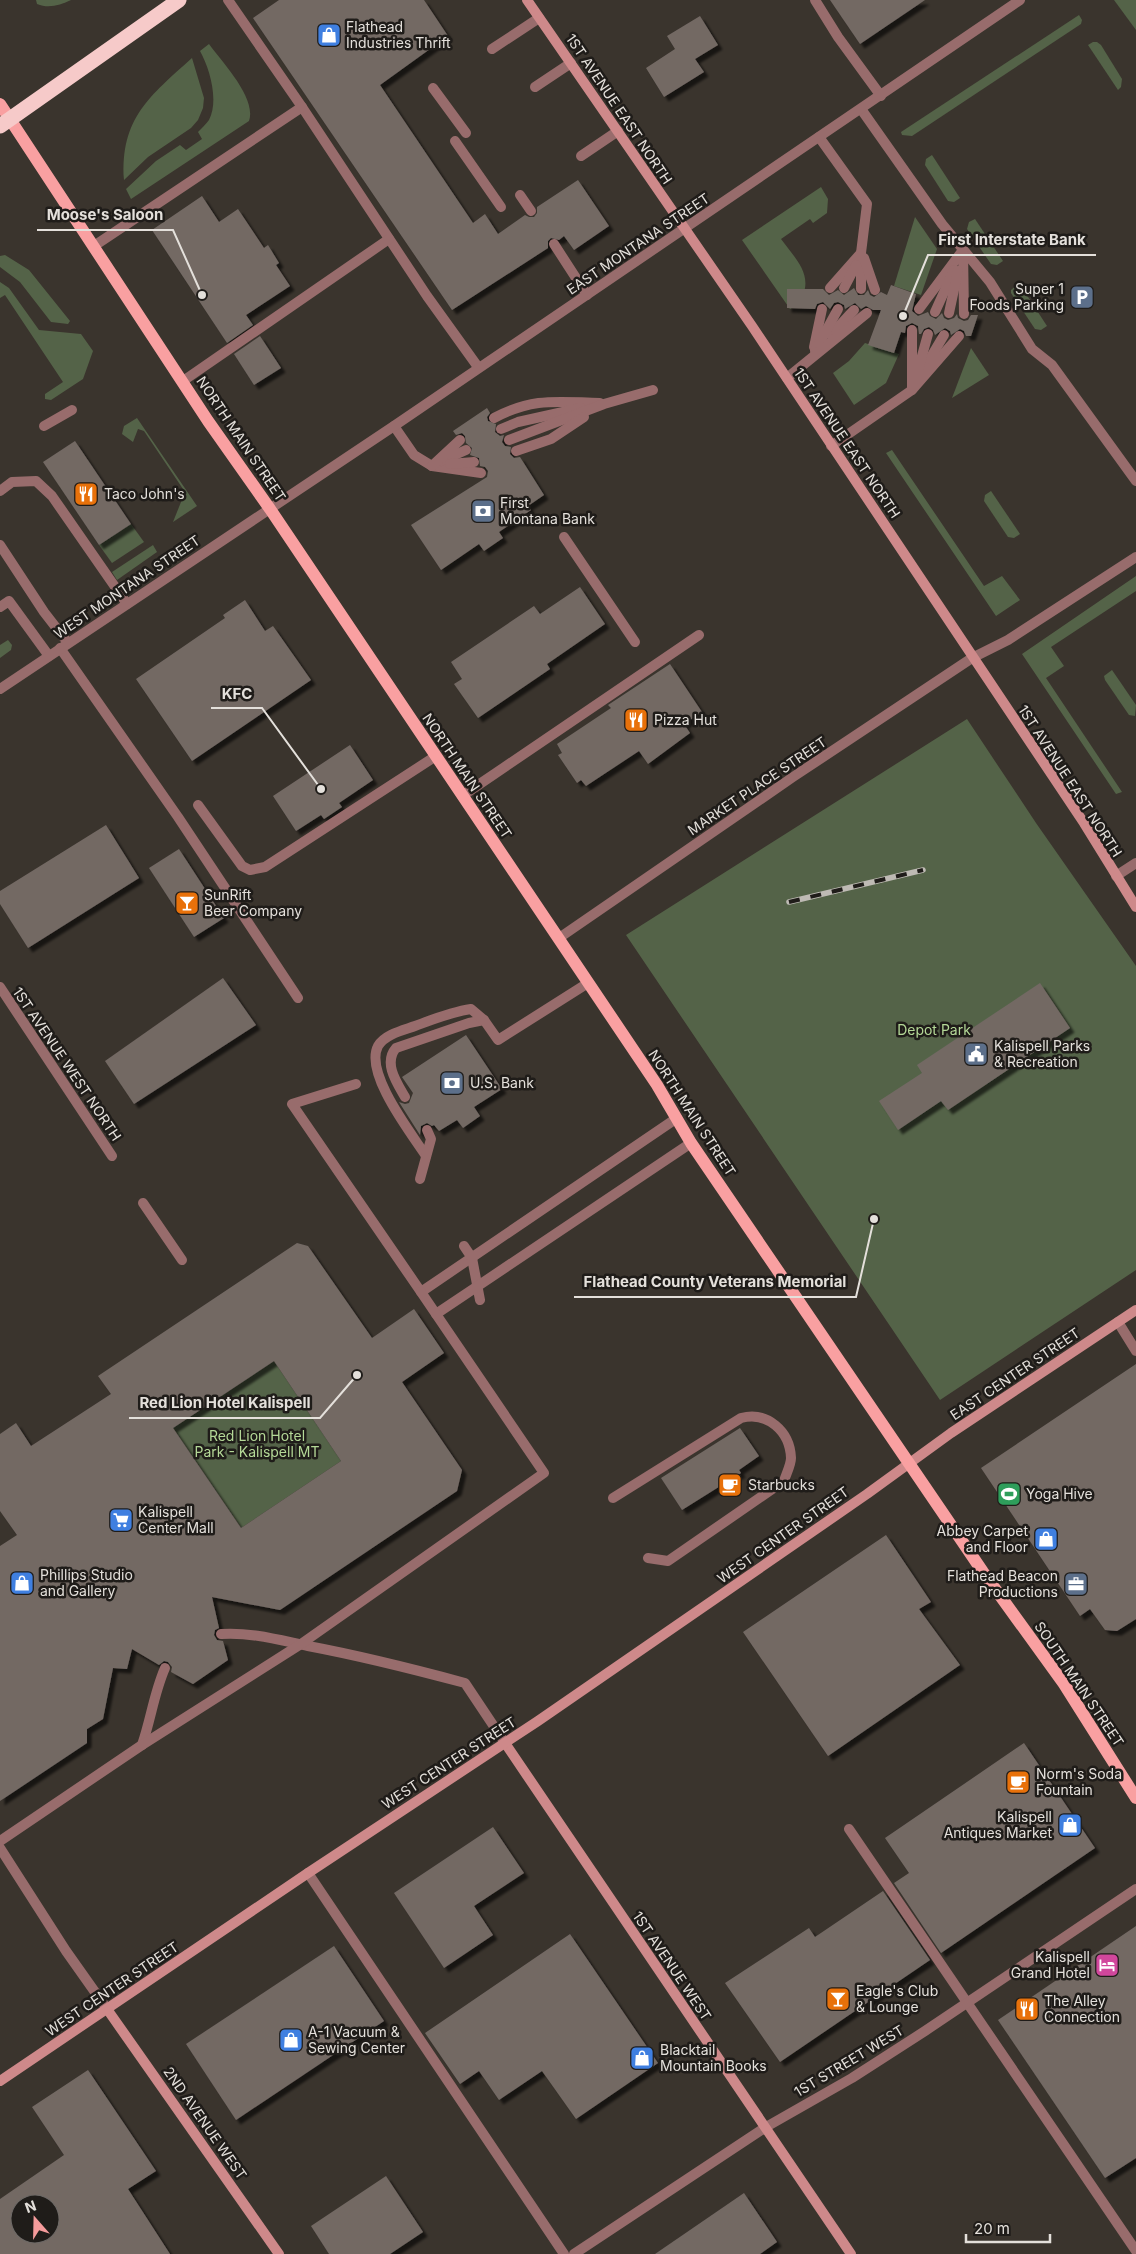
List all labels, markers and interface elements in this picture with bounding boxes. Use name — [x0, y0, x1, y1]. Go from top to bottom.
place label: Flathead Industries Thrift — [346, 18, 451, 51]
shop icon: Flathead Industries Thrift — [316, 22, 342, 48]
street label: 1ST AVENUE EAST NORTH — [563, 30, 676, 187]
street label: EAST MONTANA STREET — [563, 189, 712, 298]
callout: Moose's Saloon — [37, 200, 173, 230]
text: Moose's Saloon — [47, 205, 163, 224]
callout: First Interstate Bank — [928, 225, 1096, 255]
text: First Interstate Bank — [938, 230, 1086, 249]
place label: Super 1 Foods Parking — [969, 280, 1064, 313]
parking icon: Super 1 Foods Parking — [1069, 284, 1095, 310]
street label: 1ST AVENUE EAST NORTH — [791, 364, 904, 521]
street label: NORTH MAIN STREET — [193, 373, 290, 504]
restaurant icon: Taco John's — [73, 481, 99, 507]
place label: Taco John's — [104, 485, 185, 502]
place label: First Montana Bank — [500, 494, 595, 527]
bank icon: First Montana Bank — [470, 498, 496, 524]
street label: WEST MONTANA STREET — [50, 531, 203, 642]
callout: KFC — [211, 678, 262, 708]
text: KFC — [222, 684, 252, 703]
street label: 1ST AVENUE EAST NORTH — [1015, 702, 1126, 860]
restaurant icon: Pizza Hut — [623, 707, 649, 733]
street label: NORTH MAIN STREET — [419, 710, 516, 841]
place label: Pizza Hut — [654, 711, 717, 728]
street label: MARKET PLACE STREET — [684, 733, 829, 838]
place label: SunRift Beer Company — [204, 886, 302, 919]
bar icon: SunRift Beer Company — [174, 890, 200, 916]
street label: 1ST AVENUE WEST NORTH — [10, 984, 125, 1144]
park label: Depot Park — [897, 1021, 971, 1038]
place label: Kalispell Parks & Recreation — [994, 1037, 1090, 1070]
public building icon: Kalispell Parks & Recreation — [963, 1041, 989, 1067]
street label: NORTH MAIN STREET — [645, 1046, 740, 1179]
bank icon: U.S. Bank — [439, 1070, 465, 1096]
place label: U.S. Bank — [470, 1074, 534, 1091]
callout: Flathead County Veterans Memorial — [574, 1267, 856, 1297]
text: Flathead County Veterans Memorial — [584, 1272, 846, 1291]
street label: EAST CENTER STREET — [947, 1324, 1083, 1423]
callout: Red Lion Hotel Kalispell — [129, 1388, 320, 1418]
text: Red Lion Hotel Kalispell — [139, 1393, 311, 1412]
park label: Red Lion Hotel Park - Kalispell MT — [195, 1427, 319, 1460]
cafe icon: Starbucks — [717, 1472, 743, 1498]
place label: Starbucks — [748, 1476, 815, 1493]
sports icon: Yoga Hive — [996, 1481, 1022, 1507]
street label: WEST CENTER STREET — [714, 1483, 852, 1586]
place label: Yoga Hive — [1026, 1485, 1093, 1502]
place label: Kalispell Center Mall — [138, 1503, 214, 1536]
supermarket icon: Kalispell Center Mall — [108, 1507, 134, 1533]
place label: Abbey Carpet and Floor — [937, 1522, 1028, 1555]
shop icon: Abbey Carpet and Floor — [1033, 1526, 1059, 1552]
place label: Phillips Studio and Gallery — [40, 1566, 133, 1599]
place label: Flathead Beacon Productions — [947, 1567, 1058, 1600]
shop icon: Phillips Studio and Gallery — [9, 1570, 35, 1596]
office icon: Flathead Beacon Productions — [1063, 1571, 1089, 1597]
street label: SOUTH MAIN STREET — [1031, 1618, 1128, 1749]
street label: WEST CENTER STREET — [378, 1713, 519, 1812]
place label: Norm's Soda Fountain — [1036, 1765, 1122, 1798]
cafe icon: Norm's Soda Fountain — [1005, 1769, 1031, 1795]
place label: Kalispell Antiques Market — [944, 1808, 1052, 1841]
shop icon: Kalispell Antiques Market — [1057, 1812, 1083, 1838]
street label: 1ST AVENUE WEST — [630, 1908, 715, 2024]
street label: WEST CENTER STREET — [42, 1938, 181, 2039]
place label: Kalispell Grand Hotel — [1011, 1948, 1090, 1981]
hotel icon: Kalispell Grand Hotel — [1094, 1952, 1120, 1978]
place label: Eagle's Club & Lounge — [856, 1982, 938, 2015]
bar icon: Eagle's Club & Lounge — [825, 1986, 851, 2012]
place label: The Alley Connection — [1044, 1992, 1120, 2025]
restaurant icon: The Alley Connection — [1014, 1996, 1040, 2022]
street label: 1ST STREET WEST — [791, 2021, 907, 2100]
place label: A-1 Vacuum & Sewing Center — [308, 2023, 405, 2056]
shop icon: A-1 Vacuum & Sewing Center — [278, 2027, 304, 2053]
place label: Blacktail Mountain Books — [660, 2041, 767, 2074]
shop icon: Blacktail Mountain Books — [629, 2045, 655, 2071]
street label: 2ND AVENUE WEST — [160, 2063, 251, 2182]
north arrow — [10, 2194, 60, 2244]
text: N — [22, 2197, 38, 2216]
scale bar — [966, 2212, 1050, 2244]
text: 20 m — [974, 2219, 1010, 2238]

